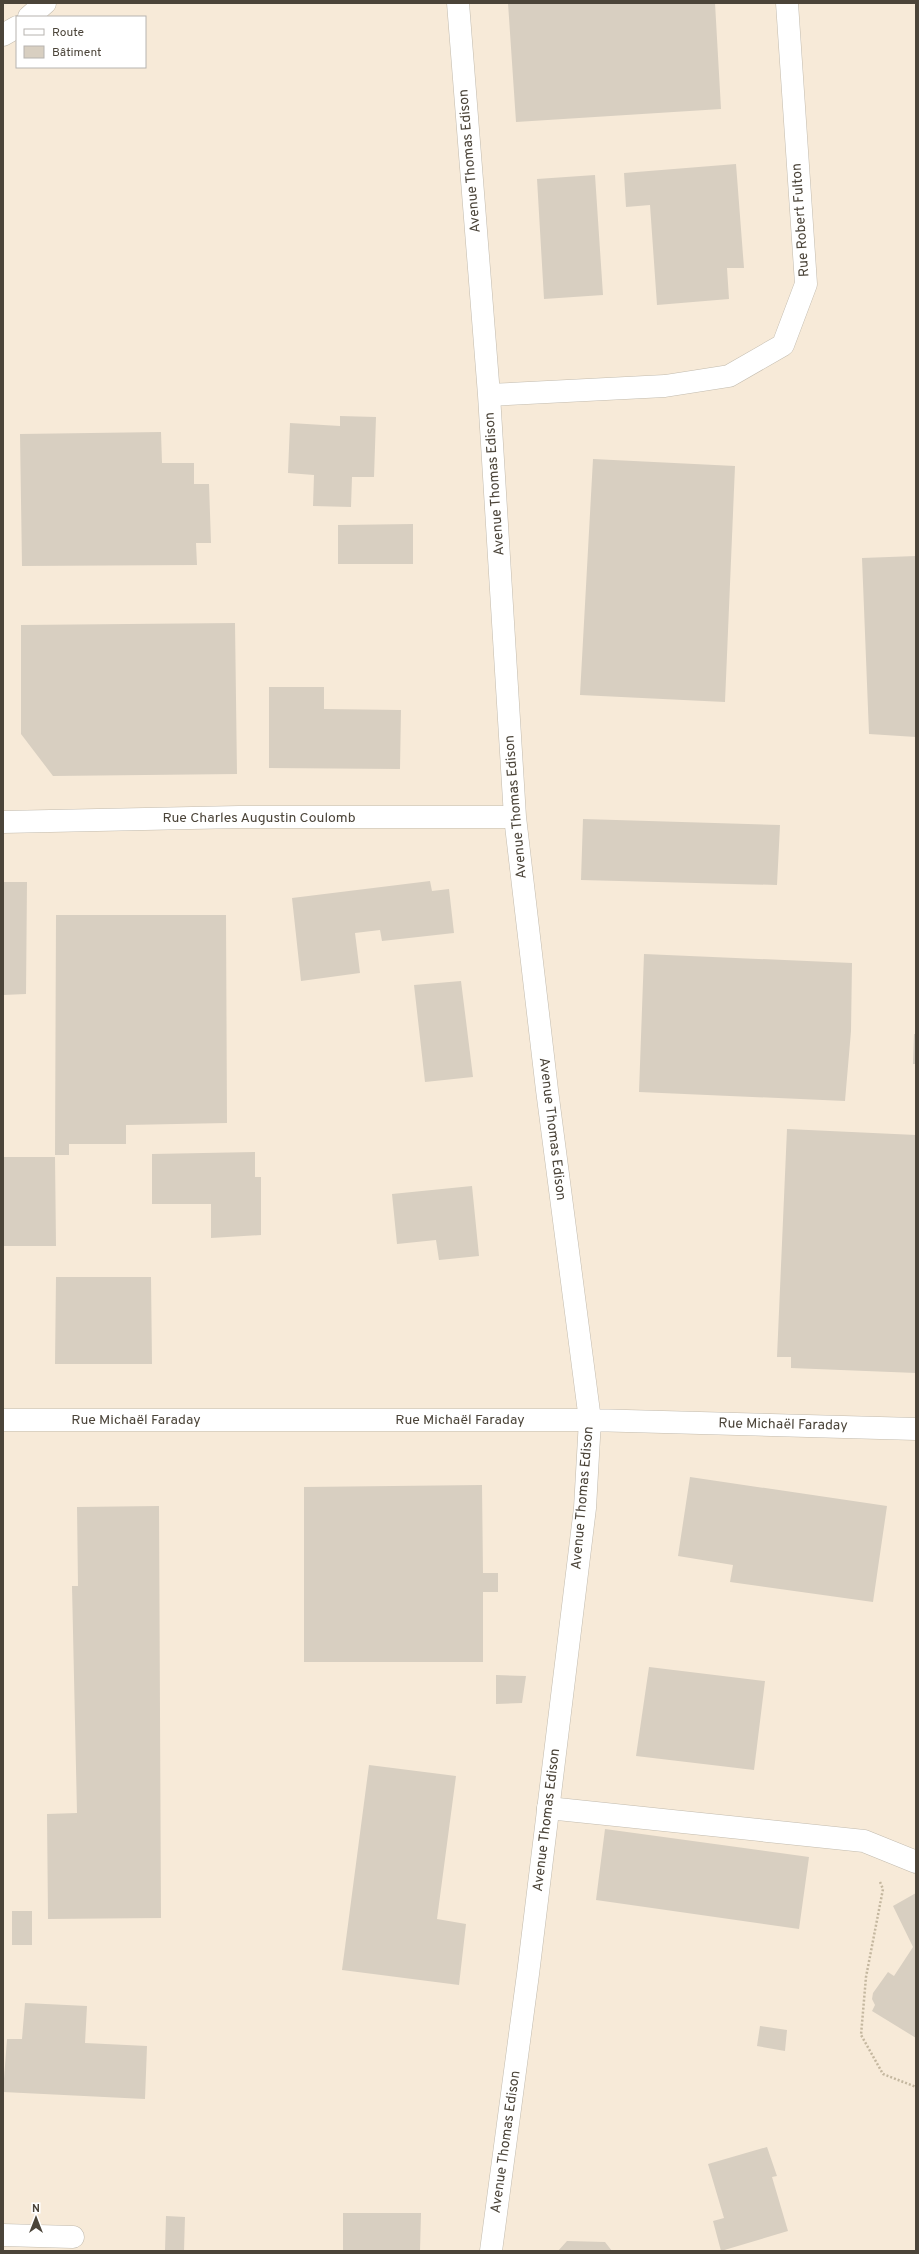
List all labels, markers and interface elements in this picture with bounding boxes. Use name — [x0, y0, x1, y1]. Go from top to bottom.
legend — [16, 16, 146, 68]
text: Route — [52, 25, 84, 41]
text: Bâtiment — [52, 45, 102, 61]
street label: Avenue Thomas Edison — [455, 89, 485, 233]
street label: Rue Robert Fulton — [789, 162, 813, 278]
street label: Avenue Thomas Edison — [481, 412, 509, 556]
street label: Avenue Thomas Edison — [501, 735, 531, 879]
street label: Rue Charles Augustin Coulomb — [162, 810, 356, 827]
street label: Avenue Thomas Edison — [535, 1056, 569, 1202]
street label: Rue Michaël Faraday — [71, 1412, 201, 1429]
street label: Rue Michaël Faraday — [395, 1412, 525, 1429]
street label: Rue Michaël Faraday — [718, 1415, 848, 1435]
street label: Avenue Thomas Edison — [568, 1426, 598, 1570]
street label: Avenue Thomas Edison — [530, 1747, 564, 1893]
street label: Avenue Thomas Edison — [488, 2069, 524, 2215]
north arrow — [16, 2198, 56, 2238]
text: N — [32, 2202, 40, 2216]

